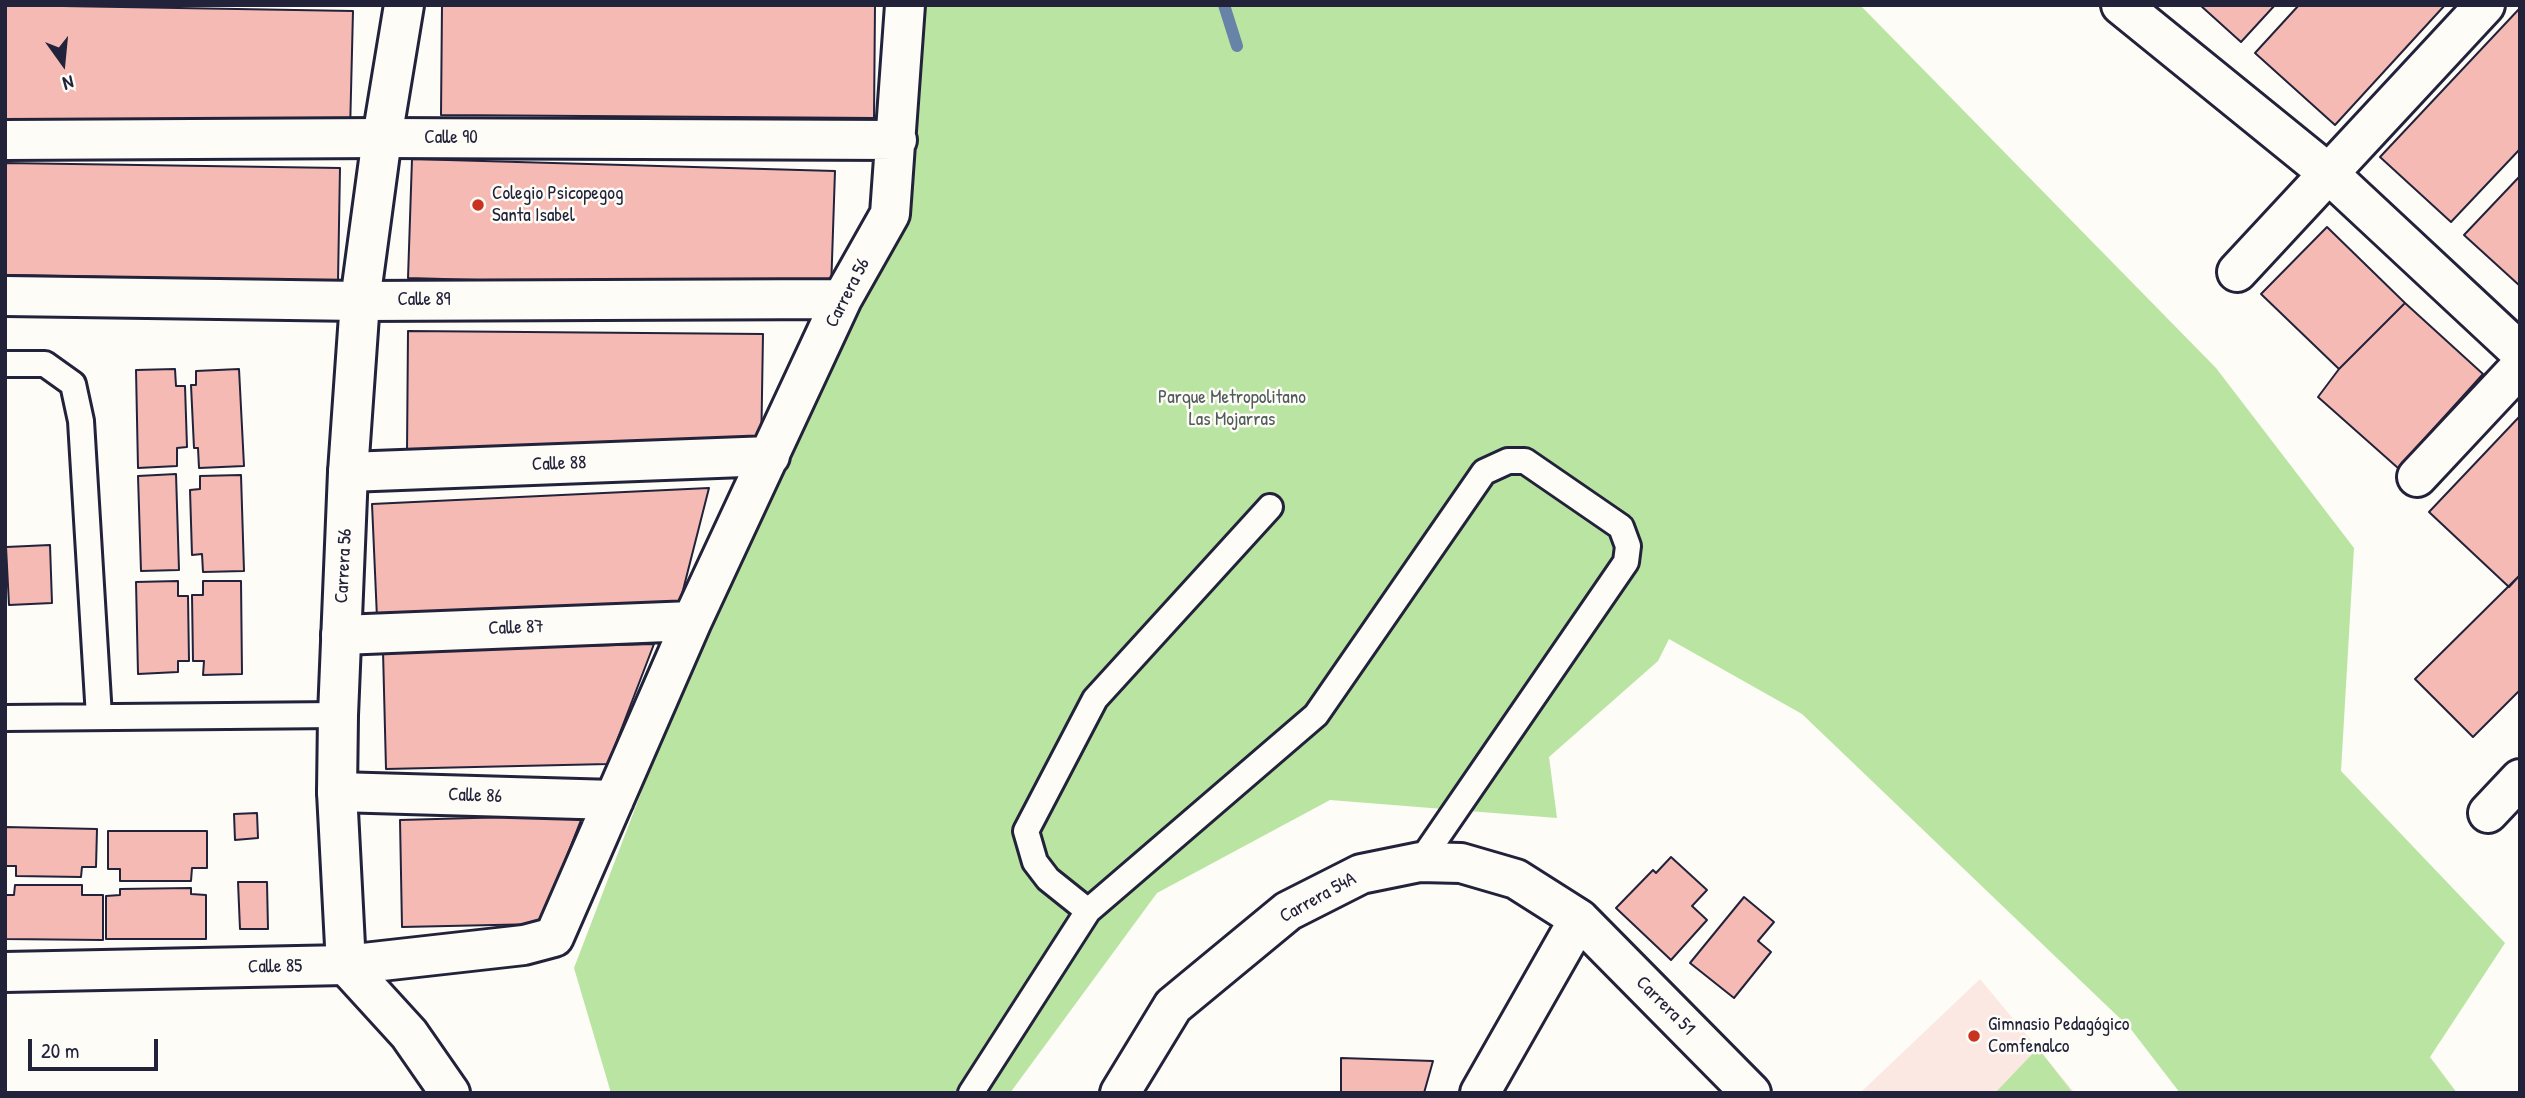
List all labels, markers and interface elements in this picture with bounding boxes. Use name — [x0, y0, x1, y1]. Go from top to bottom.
north arrow — [28, 28, 98, 98]
text: N — [60, 69, 77, 97]
street label: Calle 90 — [424, 127, 478, 149]
place label: Colegio Psicopegog Santa Isabel — [492, 183, 623, 227]
marker: Colegio Psicopegog Santa Isabel — [470, 197, 486, 213]
street label: Carrera 56 — [821, 254, 875, 332]
street label: Calle 89 — [397, 289, 451, 311]
park label: Parque Metropolitano Las Mojarras — [1158, 387, 1306, 431]
street label: Calle 88 — [531, 452, 587, 476]
street label: Carrera 56 — [331, 528, 357, 604]
street label: Calle 87 — [488, 616, 544, 640]
street label: Calle 86 — [448, 784, 502, 808]
street label: Carrera 54A — [1276, 868, 1360, 928]
street label: Calle 85 — [248, 955, 302, 979]
street label: Carrera 51 — [1631, 972, 1699, 1040]
place label: Gimnasio Pedagógico Comfenalco — [1988, 1014, 2129, 1058]
scale bar — [32, 1024, 161, 1068]
marker: Gimnasio Pedagógico Comfenalco — [1966, 1028, 1982, 1044]
text: 20 m — [41, 1036, 79, 1065]

